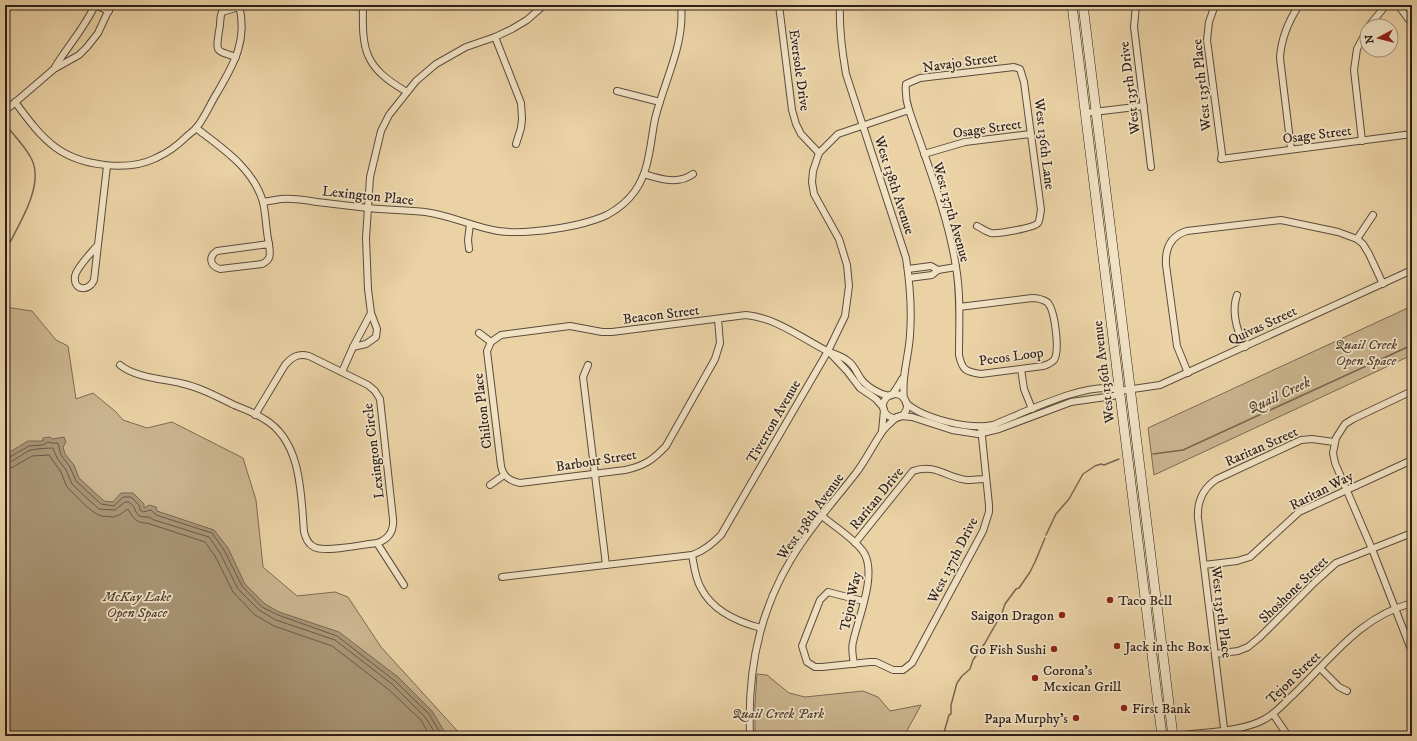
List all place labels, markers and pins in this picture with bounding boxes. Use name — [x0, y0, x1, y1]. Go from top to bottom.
place label: Taco Bell — [1118, 592, 1173, 610]
marker: Taco Bell — [1105, 595, 1115, 605]
place label: Saigon Dragon — [971, 607, 1055, 625]
marker: Saigon Dragon — [1057, 610, 1067, 620]
place label: Jack in the Box — [1123, 638, 1209, 656]
place label: Go Fish Sushi — [969, 641, 1046, 659]
marker: Jack in the Box — [1112, 641, 1122, 651]
marker: Go Fish Sushi — [1049, 644, 1059, 654]
place label: Corona's Mexican Grill — [1043, 662, 1122, 696]
marker: Corona's Mexican Grill — [1030, 673, 1040, 683]
place label: First Bank — [1132, 700, 1191, 718]
marker: First Bank — [1119, 703, 1129, 713]
place label: Papa Murphy's — [984, 710, 1068, 728]
marker: Papa Murphy's — [1071, 713, 1081, 723]

